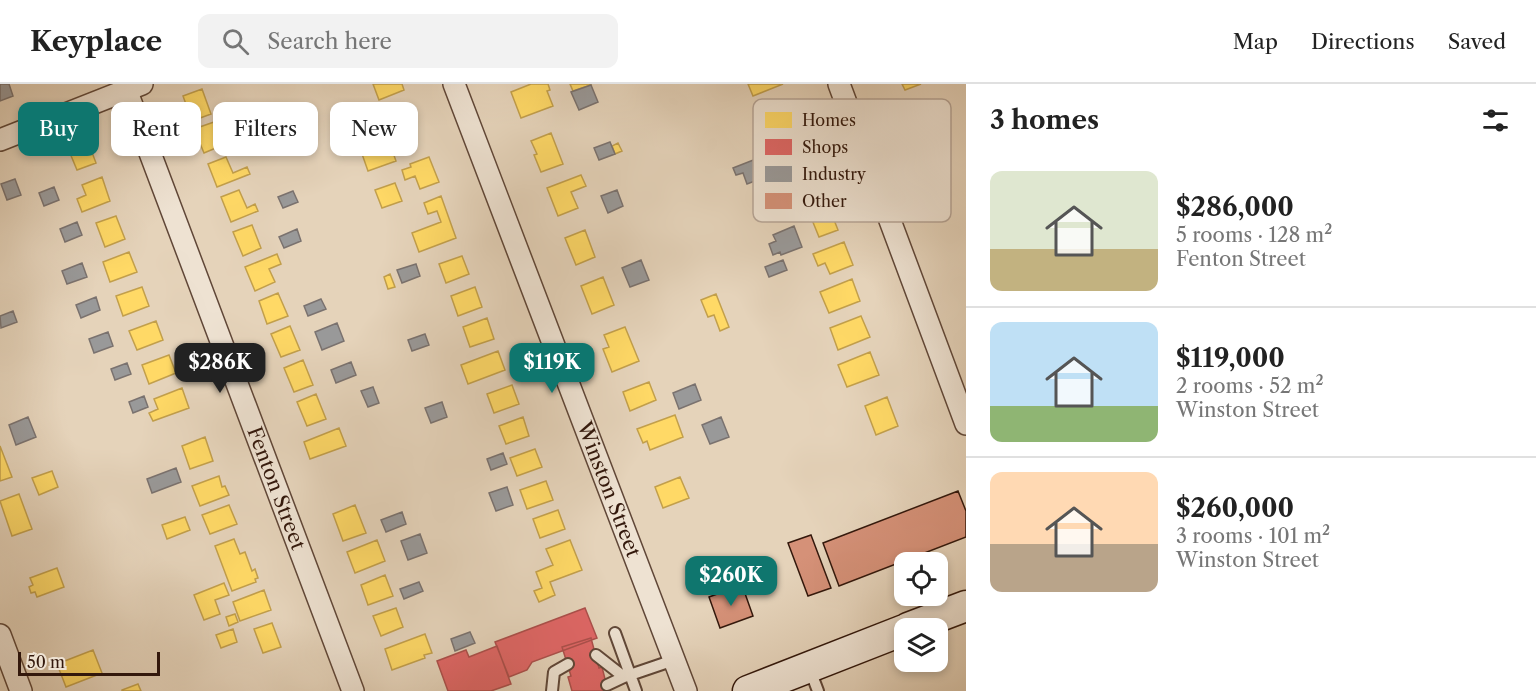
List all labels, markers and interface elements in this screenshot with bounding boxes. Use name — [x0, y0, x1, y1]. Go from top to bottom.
search box — [198, 14, 618, 68]
text: Keyplace — [30, 24, 162, 58]
icon: search — [219, 25, 252, 58]
text: Search here — [267, 28, 392, 55]
text: Map — [1233, 29, 1278, 54]
text: Directions — [1311, 29, 1415, 54]
text: Saved — [1448, 29, 1506, 54]
legend — [753, 99, 951, 222]
chip: Buy — [18, 102, 99, 156]
chip: Rent — [111, 102, 201, 156]
chip: Filters — [213, 102, 318, 156]
chip: New — [330, 102, 418, 156]
text: 3 homes — [990, 104, 1099, 136]
icon: filters — [1479, 104, 1512, 137]
text: Homes — [802, 110, 856, 130]
text: Shops — [802, 137, 848, 157]
text: Industry — [802, 164, 867, 184]
text: Other — [802, 191, 847, 211]
text: $286,000 — [1176, 191, 1294, 223]
icon: home — [1038, 195, 1110, 267]
text: 5 rooms · 128 m² — [1176, 223, 1332, 247]
text: Fenton Street — [1176, 247, 1306, 271]
text: $119,000 — [1176, 342, 1285, 374]
pin: $286K — [178, 343, 262, 394]
pin: $119K — [510, 343, 594, 394]
icon: home — [1038, 346, 1110, 418]
text: $286K — [188, 350, 252, 374]
text: $119K — [523, 350, 581, 374]
text: 2 rooms · 52 m² — [1176, 374, 1324, 398]
text: Winston Street — [1176, 398, 1319, 422]
street label: Winston Street — [572, 417, 646, 560]
street label: Fenton Street — [242, 423, 311, 553]
text: $260,000 — [1176, 492, 1294, 524]
icon: home — [1038, 496, 1110, 568]
text: 3 rooms · 101 m² — [1176, 524, 1330, 548]
text: Winston Street — [1176, 548, 1319, 572]
map controls — [894, 552, 948, 672]
button: locate — [894, 552, 948, 606]
pin: $260K — [689, 556, 773, 607]
text: $260K — [699, 563, 763, 587]
button: layers — [894, 618, 948, 672]
scale bar — [18, 649, 160, 676]
text: 50 m — [27, 652, 65, 672]

